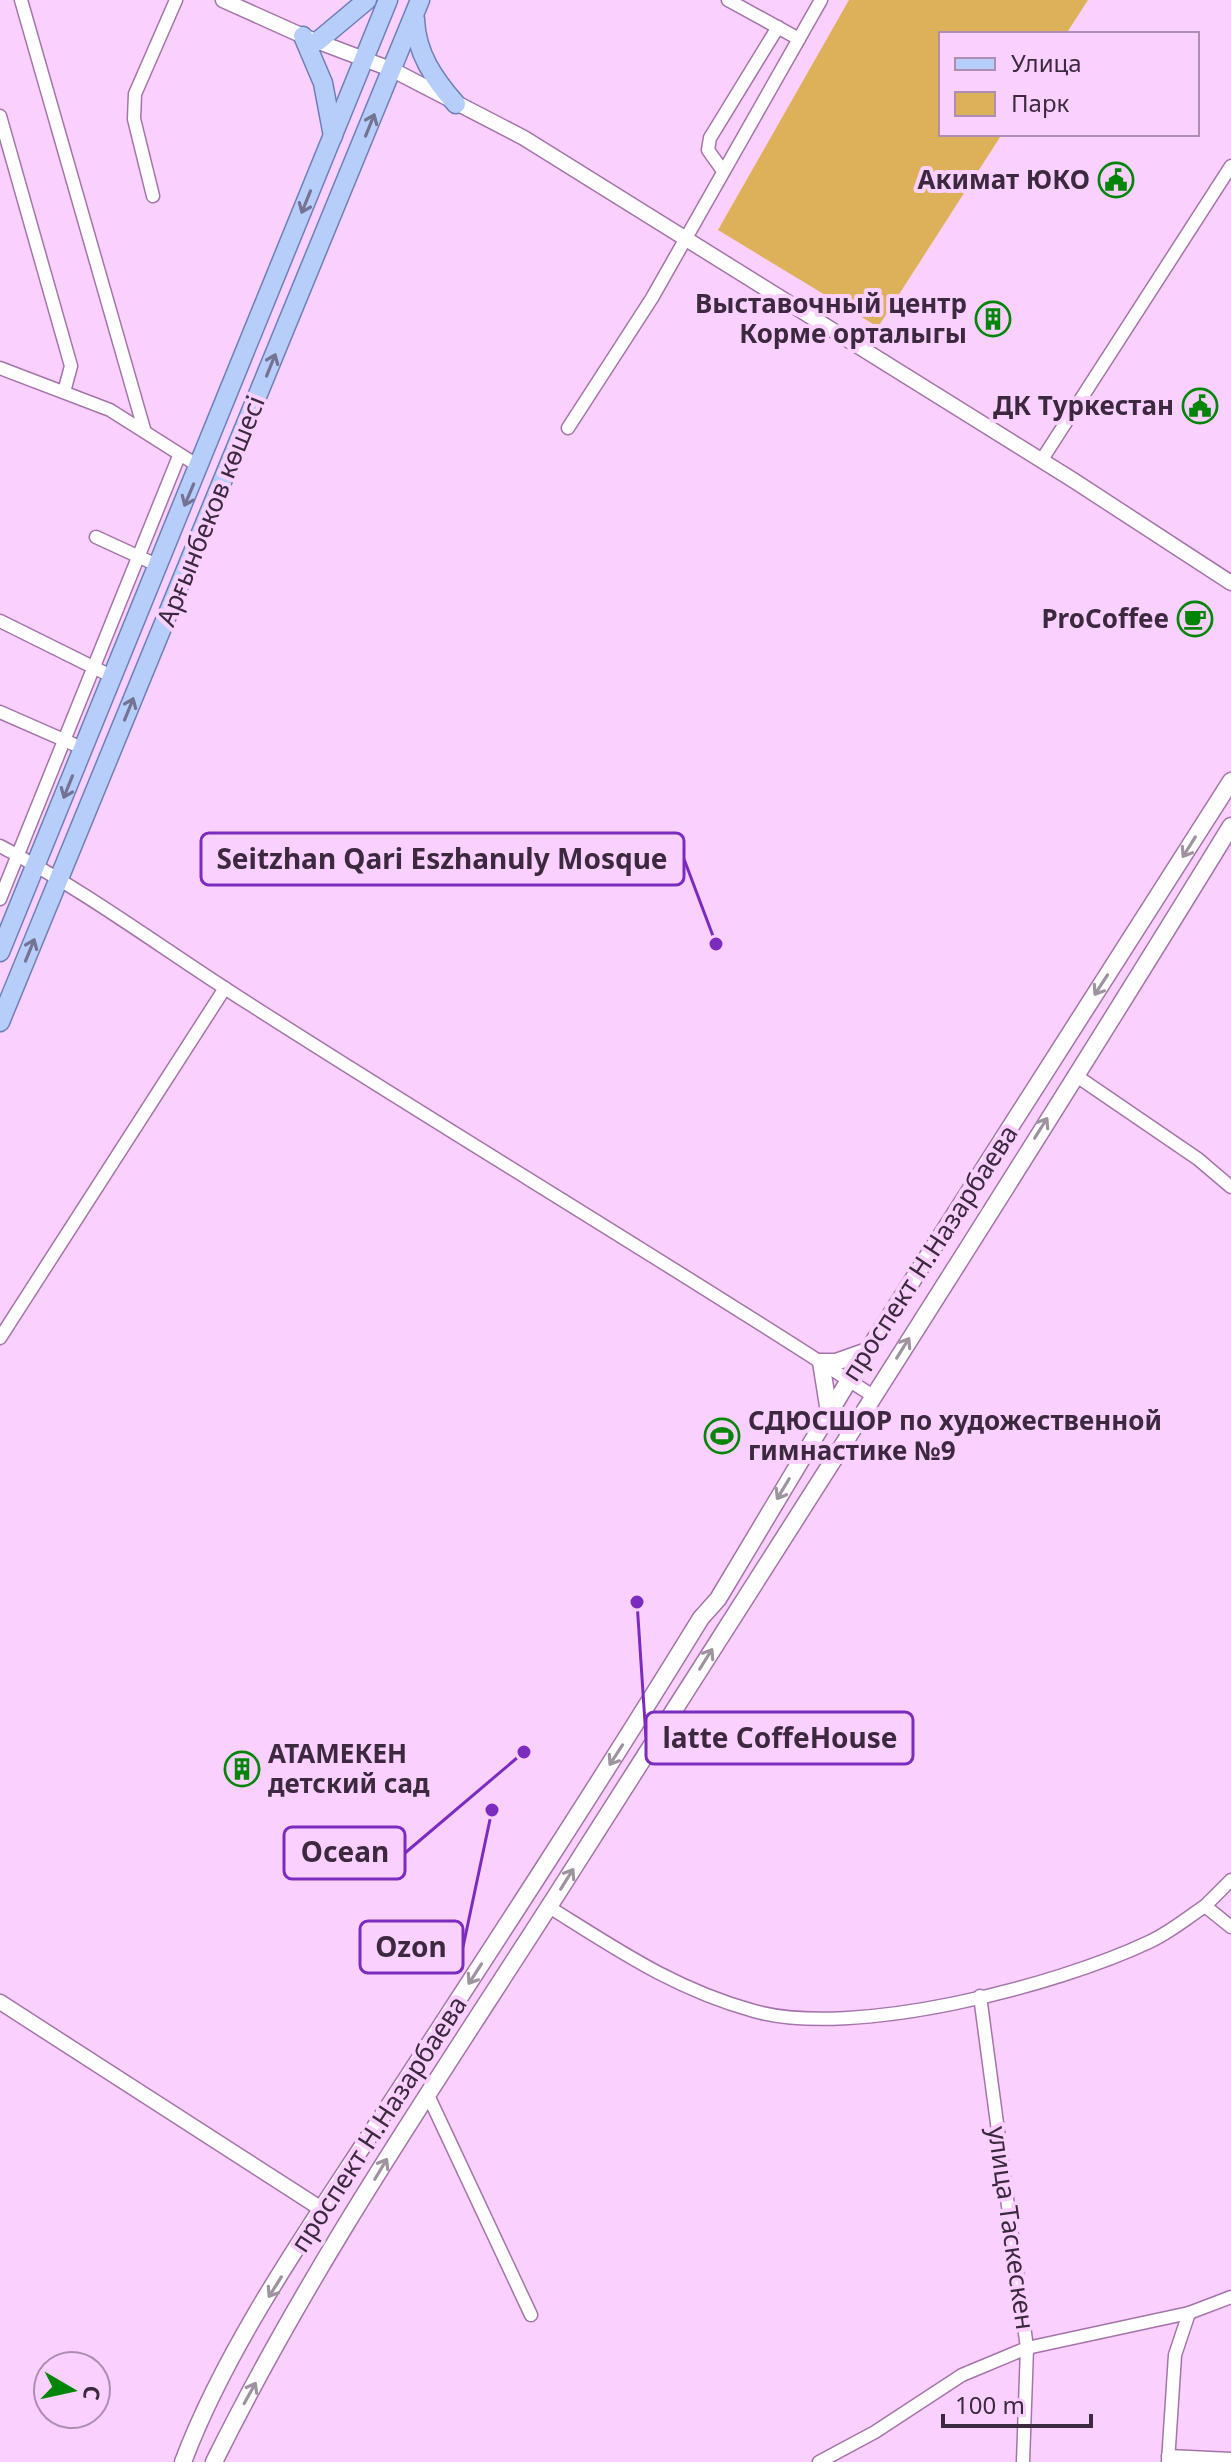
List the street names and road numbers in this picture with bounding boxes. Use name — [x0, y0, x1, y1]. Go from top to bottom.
street label: Арғынбеков көшесі — [147, 390, 273, 631]
street label: проспект Н.Назарбаева — [833, 1117, 1026, 1388]
street label: проспект Н.Назарбаева — [282, 1988, 475, 2259]
street label: улица Таскескен — [980, 2124, 1044, 2332]

